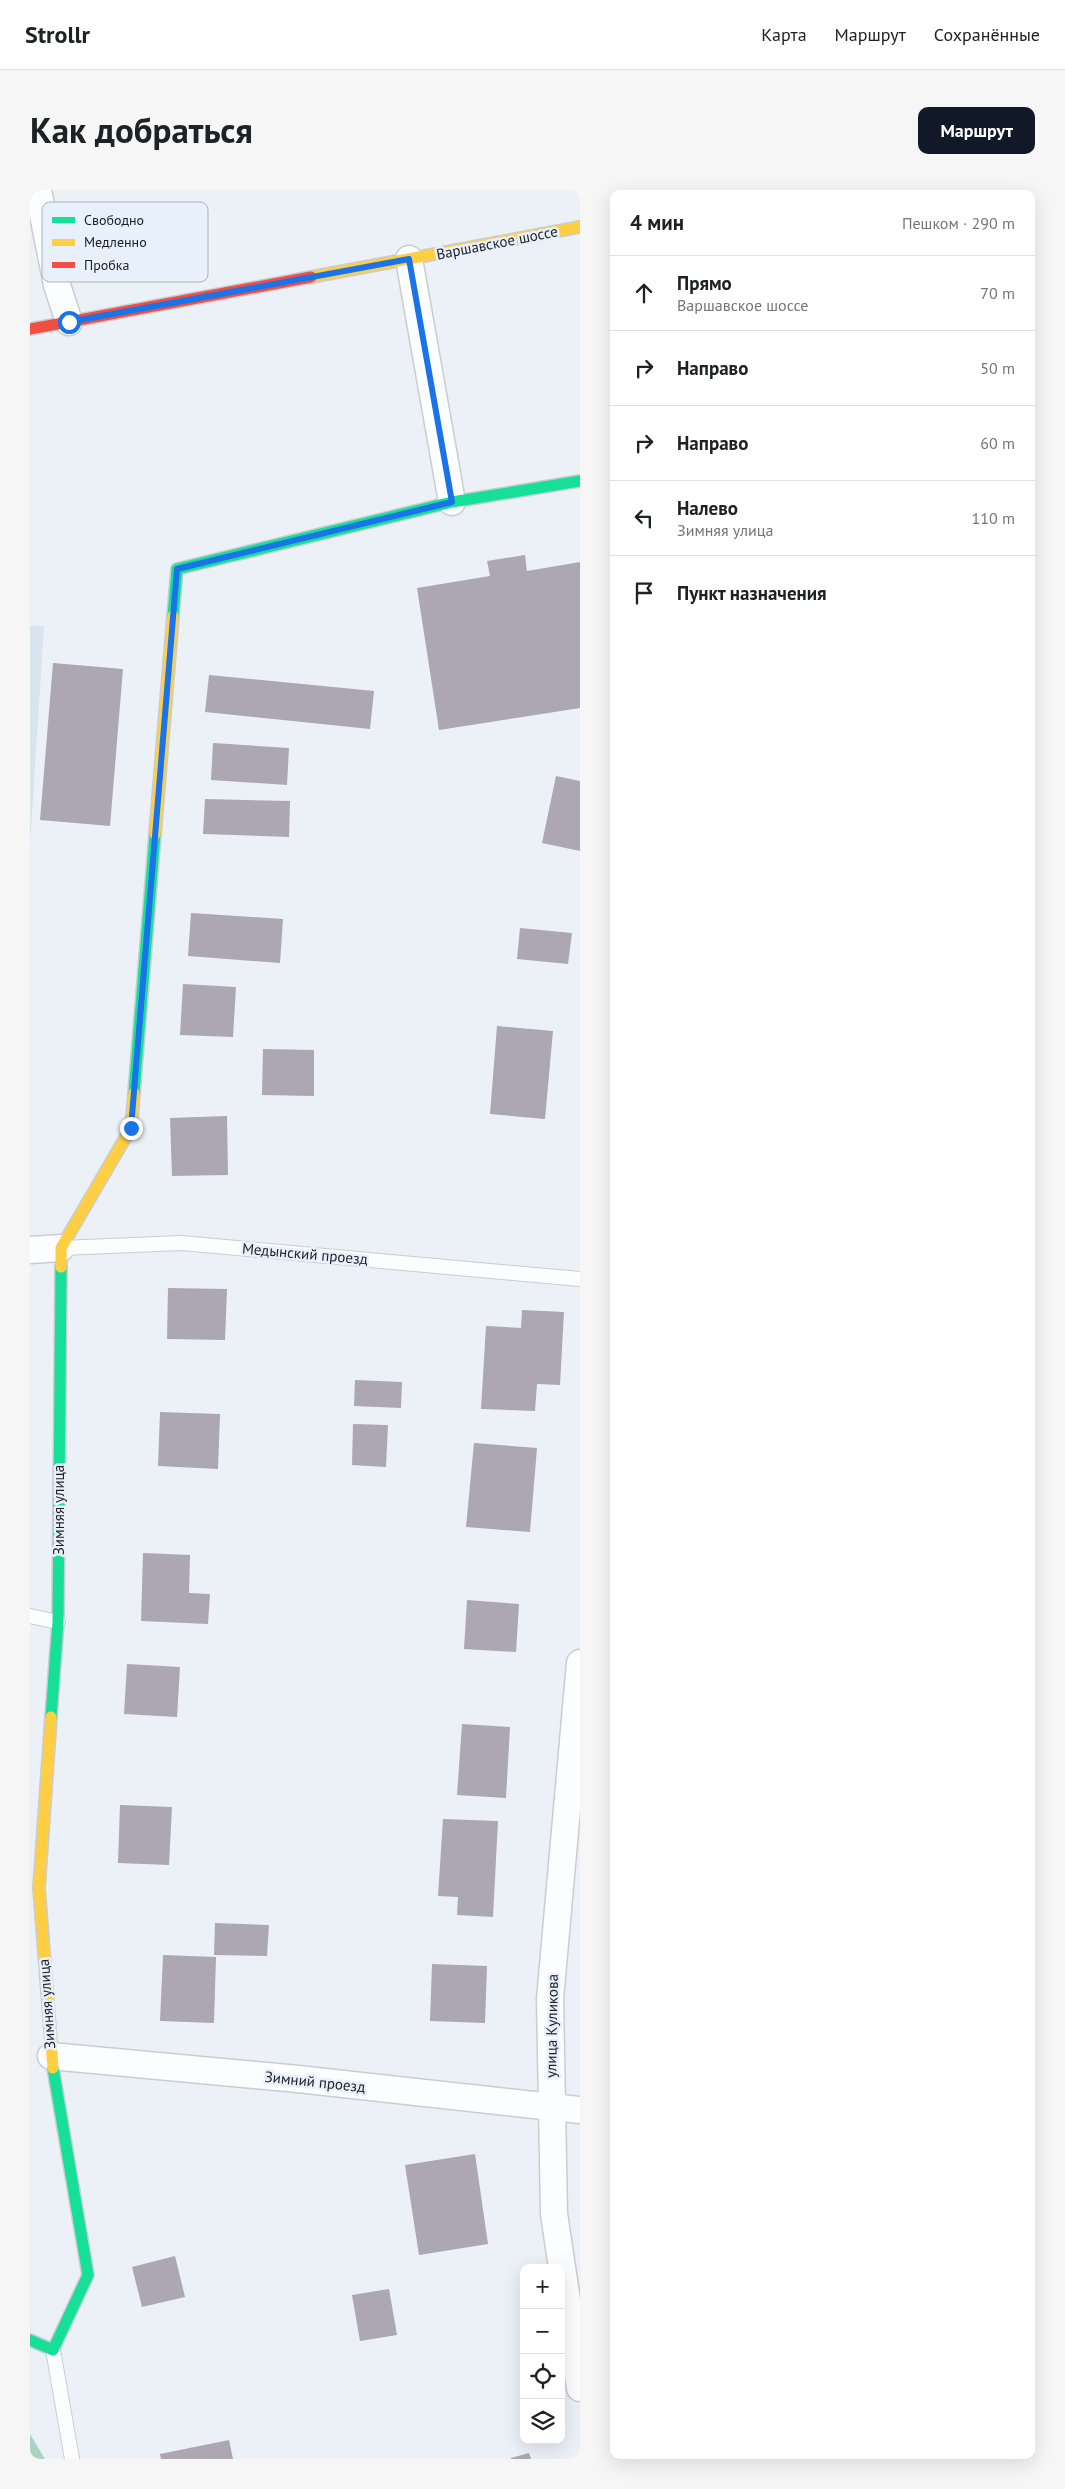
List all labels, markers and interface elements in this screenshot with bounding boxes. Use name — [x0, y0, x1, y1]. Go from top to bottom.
text: Strollr — [25, 19, 90, 50]
text: Карта — [761, 23, 807, 46]
text: Маршрут — [835, 23, 906, 46]
text: Сохранённые — [934, 23, 1040, 46]
text: Как добраться — [30, 107, 253, 153]
button: Маршрут — [918, 107, 1035, 154]
legend — [42, 202, 208, 282]
text: 4 мин — [630, 209, 684, 236]
text: Свободно — [84, 211, 144, 229]
text: Пешком · 290 m — [902, 213, 1015, 233]
street label: Варшавское шоссе — [435, 221, 559, 264]
text: Медленно — [84, 233, 147, 251]
text: Пробка — [84, 256, 129, 274]
text: Прямо — [677, 271, 732, 295]
icon: ahead — [630, 279, 658, 307]
text: 70 m — [980, 283, 1015, 303]
text: Варшавское шоссе — [677, 295, 808, 315]
route start — [58, 311, 81, 334]
icon: right — [630, 354, 658, 382]
text: Направо — [677, 356, 748, 380]
text: 50 m — [980, 358, 1015, 378]
icon: right — [630, 429, 658, 457]
text: Направо — [677, 431, 748, 455]
text: 60 m — [980, 433, 1015, 453]
text: Налево — [677, 496, 738, 520]
icon: left — [630, 504, 658, 532]
text: 110 m — [972, 508, 1015, 528]
text: Зимняя улица — [677, 520, 774, 540]
icon: arrive — [630, 579, 658, 607]
text: Пункт назначения — [677, 581, 827, 605]
route end — [120, 1117, 143, 1140]
street label: Медынский проезд — [241, 1239, 369, 1268]
street label: Зимняя улица — [49, 1465, 68, 1555]
street label: Зимняя улица — [34, 1958, 59, 2050]
street label: улица Куликова — [541, 1974, 562, 2078]
street label: Зимний проезд — [264, 2067, 366, 2096]
map controls — [520, 2264, 565, 2444]
button: + — [520, 2264, 565, 2309]
button: − — [520, 2309, 565, 2354]
button: locate — [520, 2354, 565, 2399]
button: layers — [520, 2399, 565, 2444]

